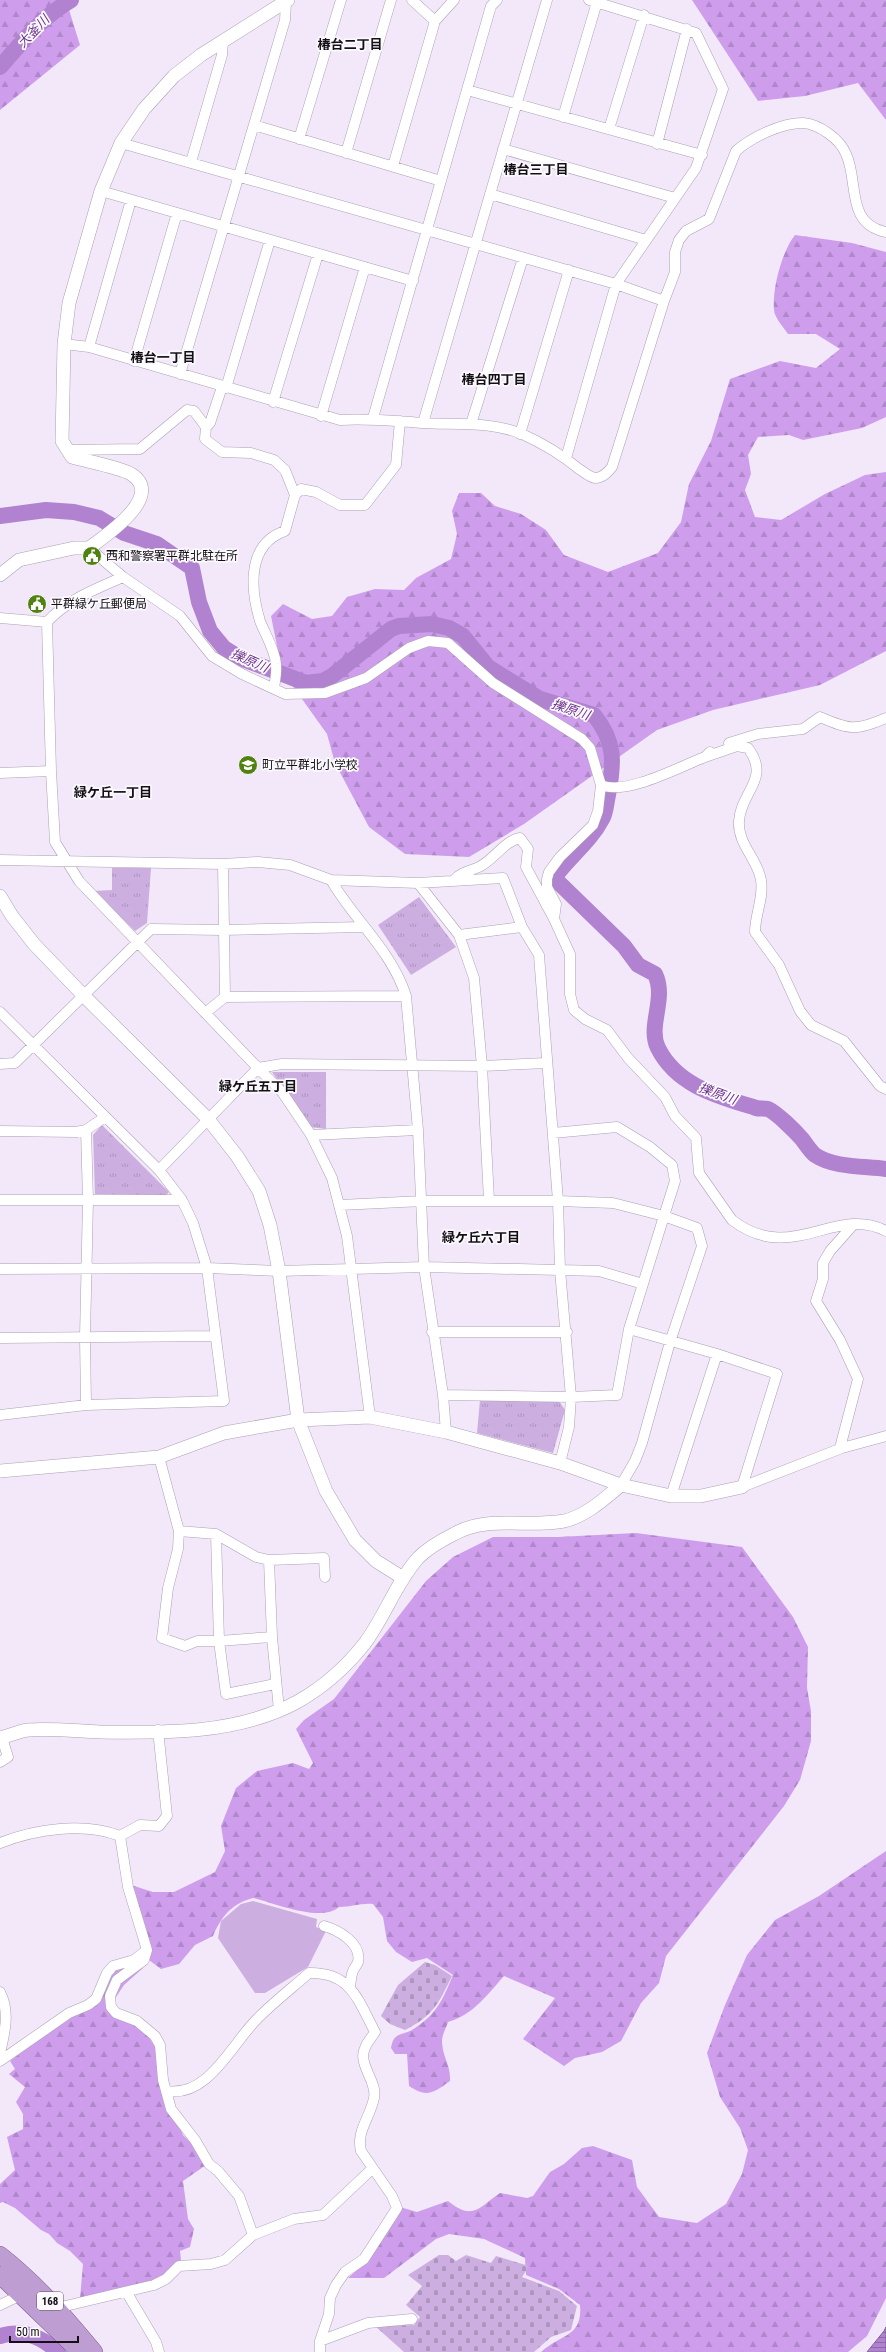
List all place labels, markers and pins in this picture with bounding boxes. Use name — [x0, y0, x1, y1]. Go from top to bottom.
public building icon: 西和警察署平群北駐在所 — [81, 545, 103, 567]
place label: 西和警察署平群北駐在所 — [106, 549, 238, 563]
public building icon: 平群緑ケ丘郵便局 — [26, 593, 48, 615]
place label: 平群緑ケ丘郵便局 — [51, 597, 147, 611]
school or university icon: 町立平群北小学校 — [237, 754, 259, 776]
place label: 町立平群北小学校 — [262, 758, 358, 772]

